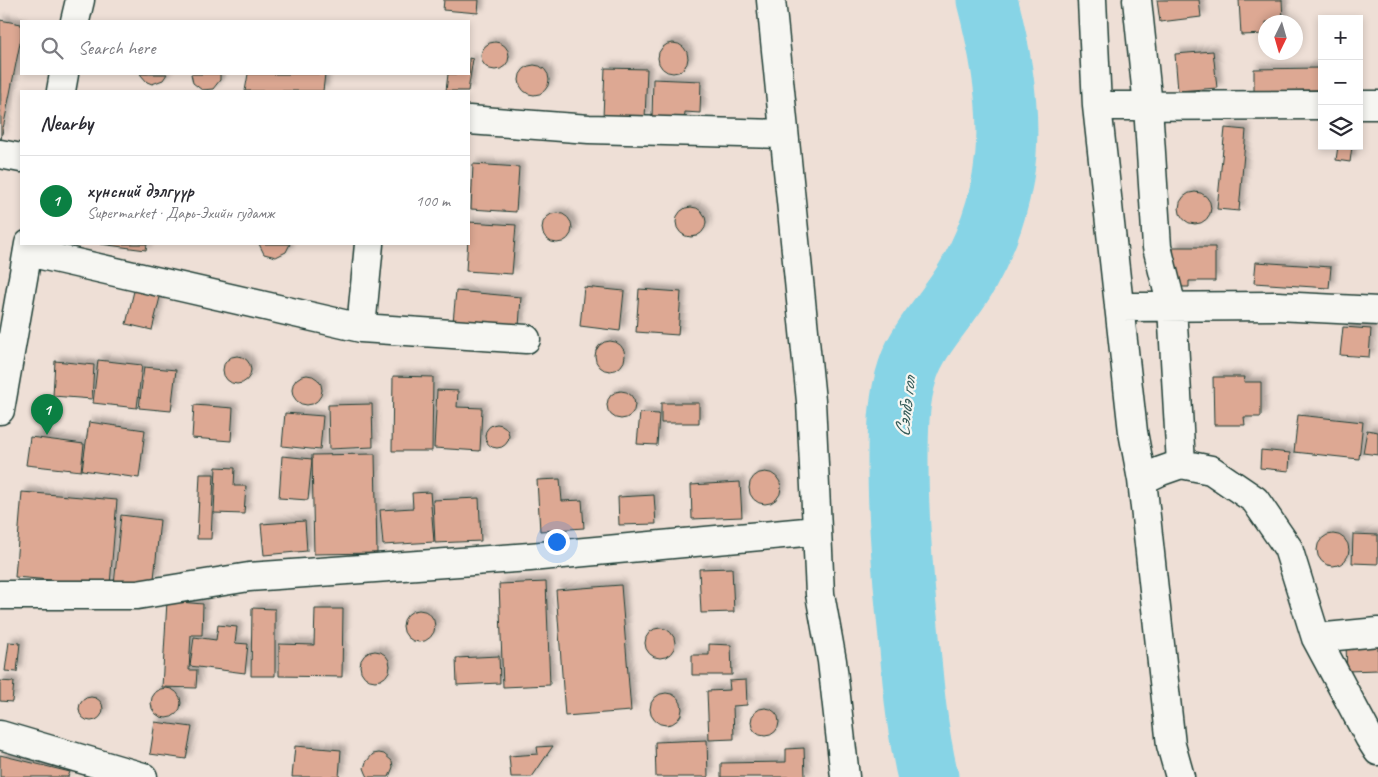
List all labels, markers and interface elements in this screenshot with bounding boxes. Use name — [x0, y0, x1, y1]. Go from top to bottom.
north arrow — [1258, 15, 1303, 60]
map controls — [1318, 15, 1363, 150]
button: + — [1318, 15, 1363, 60]
search box — [20, 20, 470, 75]
icon: search — [38, 34, 66, 62]
text: Search here — [78, 36, 155, 60]
button: − — [1318, 60, 1363, 105]
button: layers — [1318, 105, 1363, 150]
text: Nearby — [40, 110, 93, 136]
text: хүнсний дэлгүүр — [87, 179, 193, 203]
text: 1 — [52, 191, 60, 211]
text: 100 m — [416, 191, 450, 211]
text: Supermarket · Дарь-Эхийн гудамж — [87, 203, 274, 223]
water label: Сэлбэ гол — [888, 373, 922, 438]
pin: 1 — [31, 394, 63, 435]
your location — [544, 529, 570, 555]

